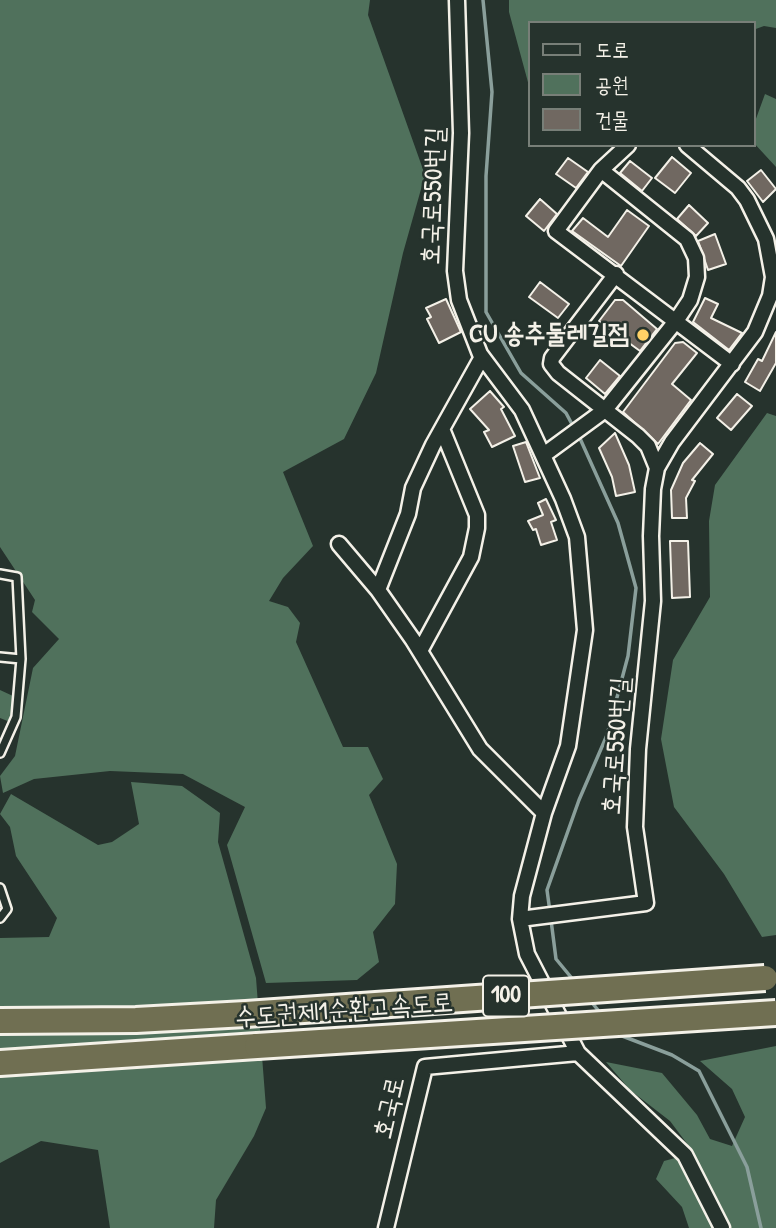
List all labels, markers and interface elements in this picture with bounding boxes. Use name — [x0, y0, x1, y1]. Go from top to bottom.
legend — [528, 21, 755, 147]
text: 도로 — [595, 35, 629, 64]
text: 공원 — [595, 70, 629, 99]
text: 건물 — [595, 105, 629, 134]
street label: 호국로550번길 — [416, 126, 452, 266]
place label: CU 송추둘레길점 — [469, 319, 629, 351]
marker: CU 송추둘레길점 — [635, 327, 651, 343]
street label: 호국로550번길 — [597, 676, 637, 816]
road number: 100 — [483, 976, 529, 1016]
street label: 수도권제1순환고속도로 — [234, 988, 454, 1034]
street label: 호국로 — [368, 1074, 412, 1142]

